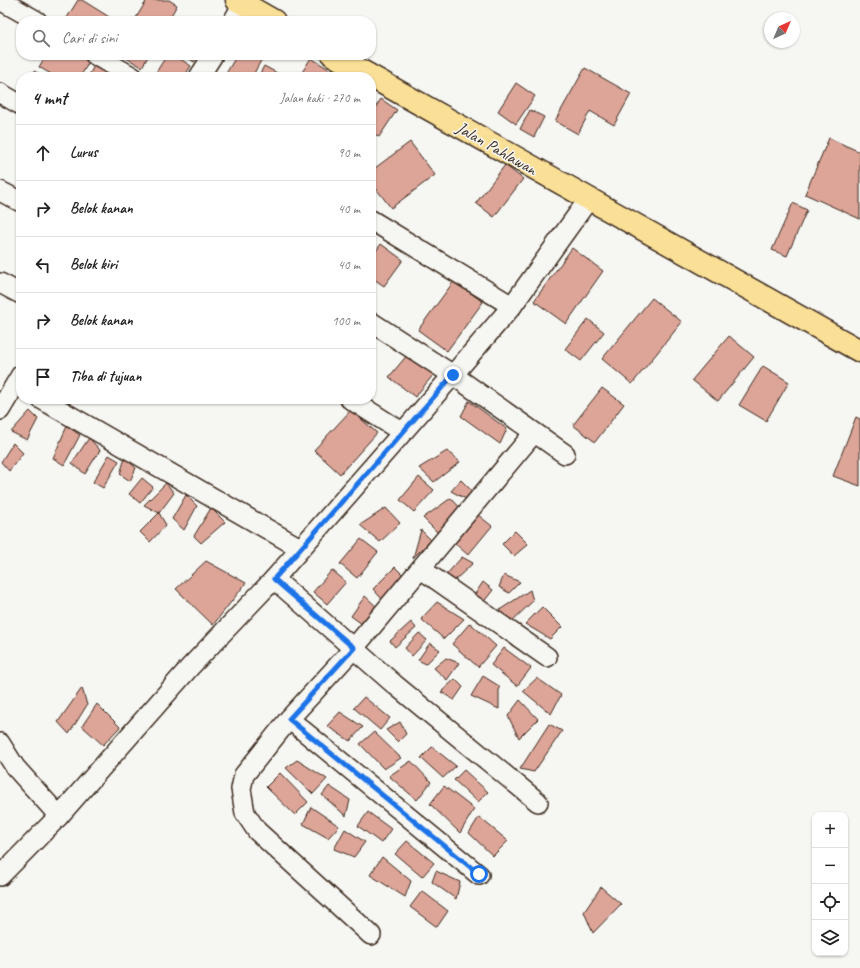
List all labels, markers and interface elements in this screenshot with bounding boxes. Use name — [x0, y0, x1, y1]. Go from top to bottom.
north arrow — [764, 12, 800, 48]
search box — [16, 16, 376, 60]
icon: search — [30, 27, 52, 49]
text: Cari di sini — [62, 29, 117, 48]
text: 4 mnt — [32, 88, 67, 109]
text: Jalan kaki · 270 m — [280, 90, 360, 106]
street label: Jalan Pahlawan — [452, 117, 542, 181]
icon: ahead — [32, 142, 54, 164]
text: Lurus — [70, 143, 98, 162]
text: 90 m — [338, 145, 360, 161]
icon: right — [32, 198, 54, 220]
text: Belok kanan — [70, 199, 133, 218]
text: 40 m — [338, 201, 360, 217]
icon: left — [32, 254, 54, 276]
text: Belok kiri — [70, 255, 117, 274]
text: 40 m — [338, 257, 360, 273]
icon: right — [32, 310, 54, 332]
text: Belok kanan — [70, 311, 133, 330]
text: 100 m — [332, 313, 360, 329]
icon: arrive — [32, 366, 54, 388]
route end — [444, 366, 462, 384]
text: Tiba di tujuan — [70, 367, 141, 386]
map controls — [812, 812, 848, 956]
button: + — [812, 812, 848, 848]
button: − — [812, 848, 848, 884]
route start — [470, 865, 488, 883]
button: locate — [812, 884, 848, 920]
button: layers — [812, 920, 848, 956]

